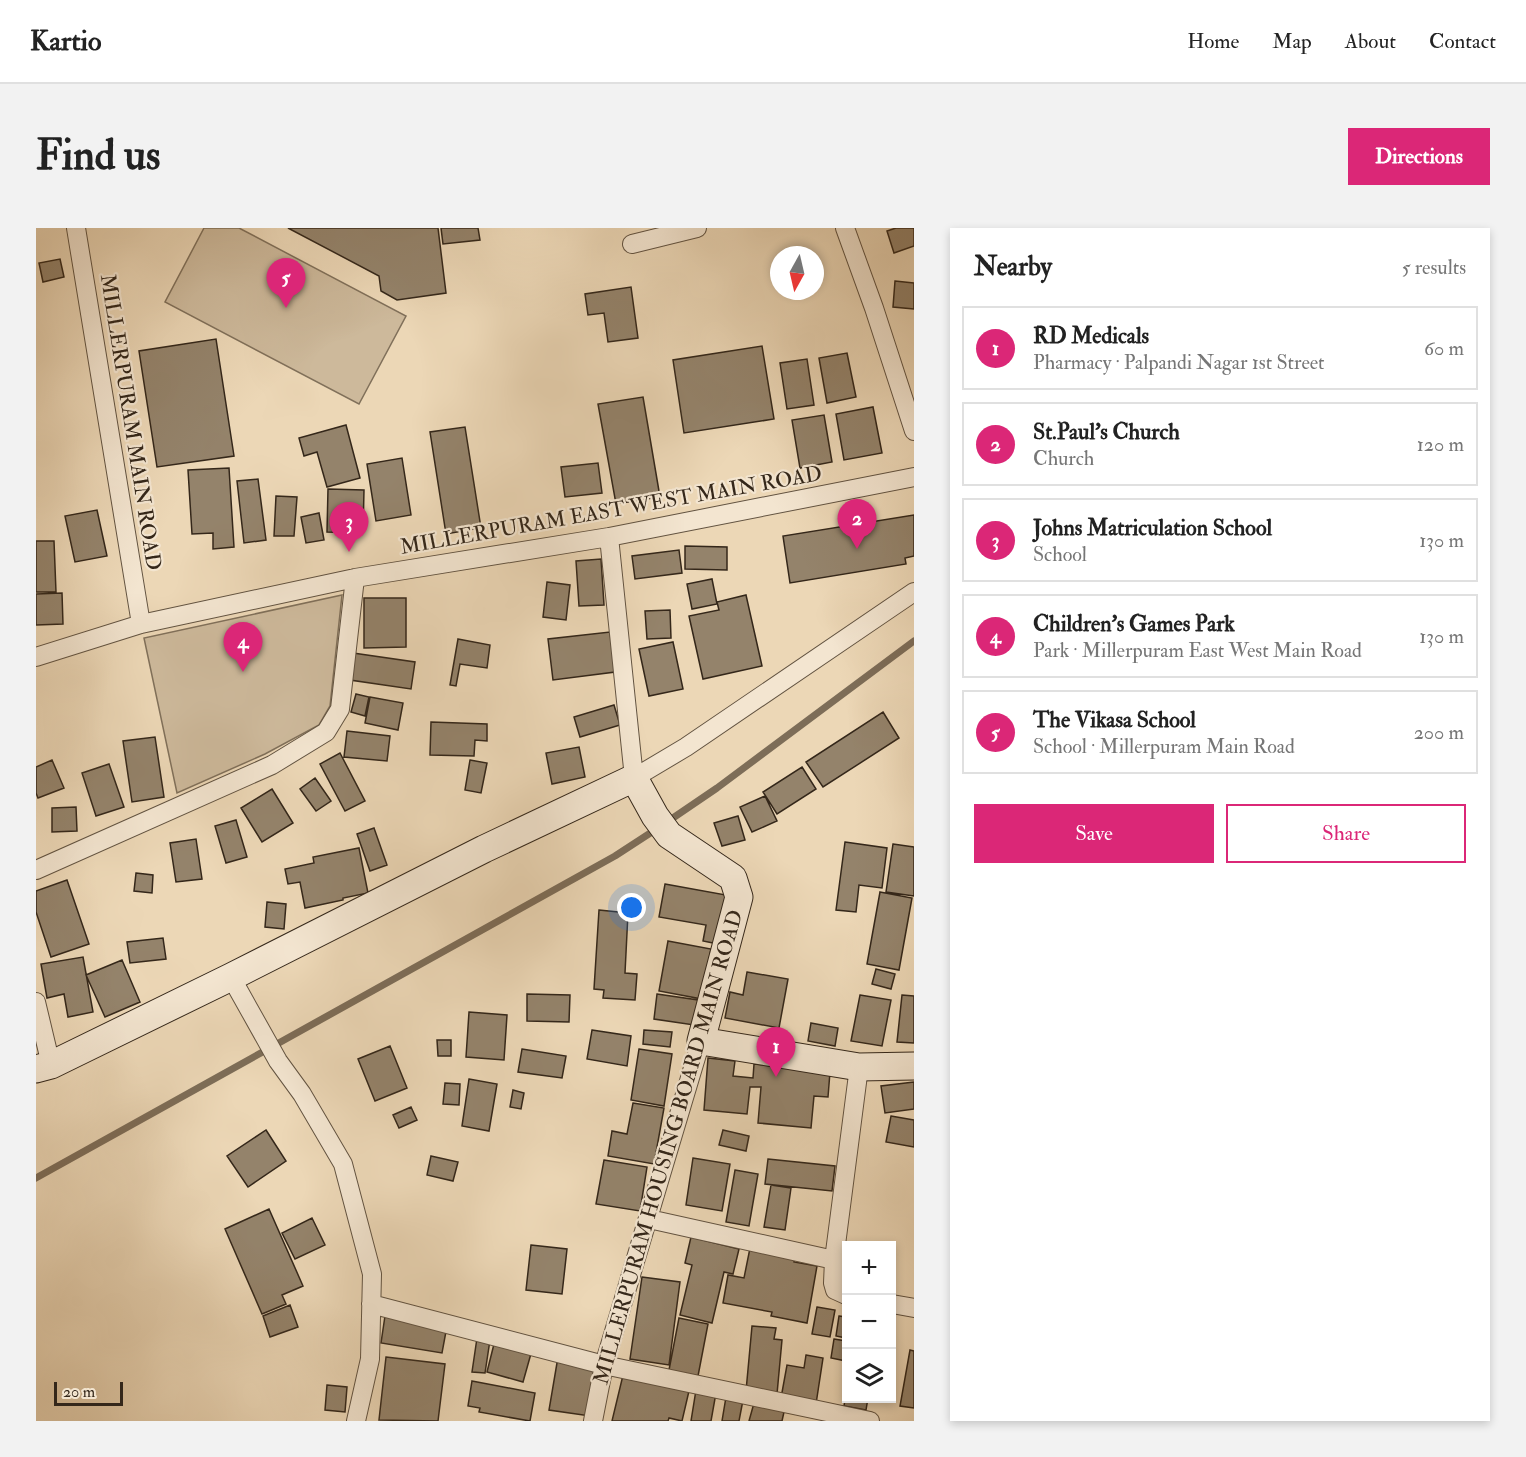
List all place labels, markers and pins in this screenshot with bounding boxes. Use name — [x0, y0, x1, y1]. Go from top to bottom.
pin: 5 — [266, 259, 306, 308]
pin: 2 — [838, 500, 876, 549]
pin: 3 — [330, 502, 368, 552]
pin: 4 — [224, 622, 262, 672]
pin: 1 — [756, 1028, 796, 1077]

